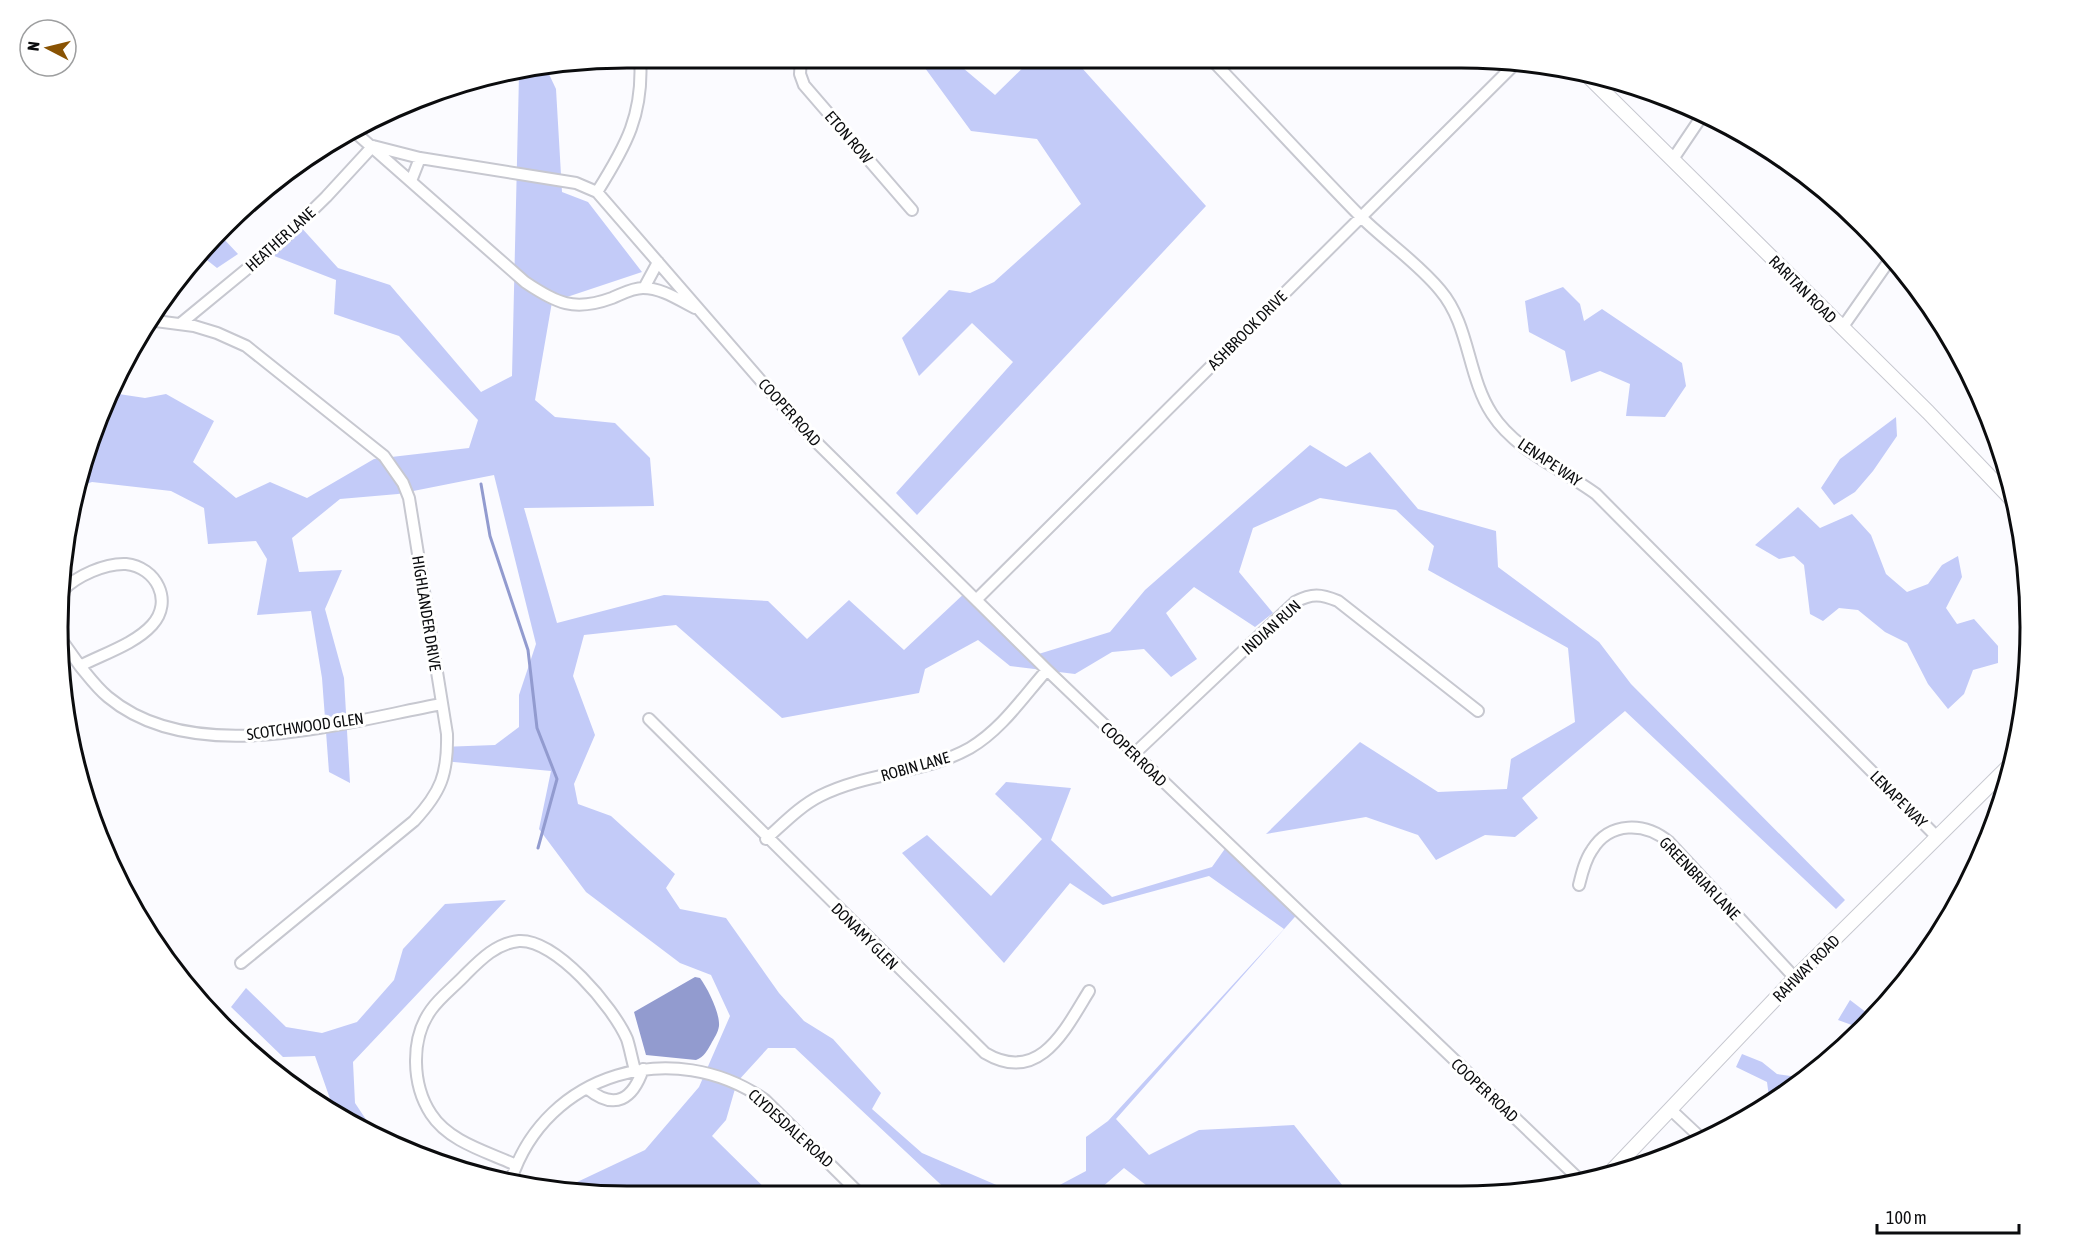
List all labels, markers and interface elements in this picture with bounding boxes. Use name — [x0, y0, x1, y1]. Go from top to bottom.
north arrow — [18, 18, 78, 78]
text: N — [24, 40, 43, 52]
street label: ETON ROW — [822, 107, 877, 167]
street label: HEATHER LANE — [242, 203, 318, 275]
street label: RARITAN ROAD — [1766, 252, 1840, 326]
street label: ASHBROOK DRIVE — [1204, 287, 1290, 373]
street label: COOPER ROAD — [755, 375, 825, 449]
street label: LENAPE WAY — [1515, 434, 1586, 490]
street label: HIGHLANDER DRIVE — [409, 554, 445, 672]
street label: INDIAN RUN — [1238, 596, 1304, 658]
street label: SCOTCHWOOD GLEN — [245, 709, 365, 743]
street label: COOPER ROAD — [1097, 718, 1171, 790]
street label: ROBIN LANE — [878, 748, 952, 784]
street label: LENAPE WAY — [1867, 767, 1932, 832]
street label: GREENBRIAR LANE — [1656, 833, 1744, 923]
street label: DONAMY GLEN — [828, 899, 902, 973]
street label: RAHWAY ROAD — [1769, 931, 1843, 1005]
street label: COOPER ROAD — [1448, 1055, 1522, 1125]
street label: CLYDESDALE ROAD — [745, 1085, 837, 1171]
scale bar — [1877, 1197, 2020, 1235]
text: 100 m — [1886, 1207, 1927, 1228]

